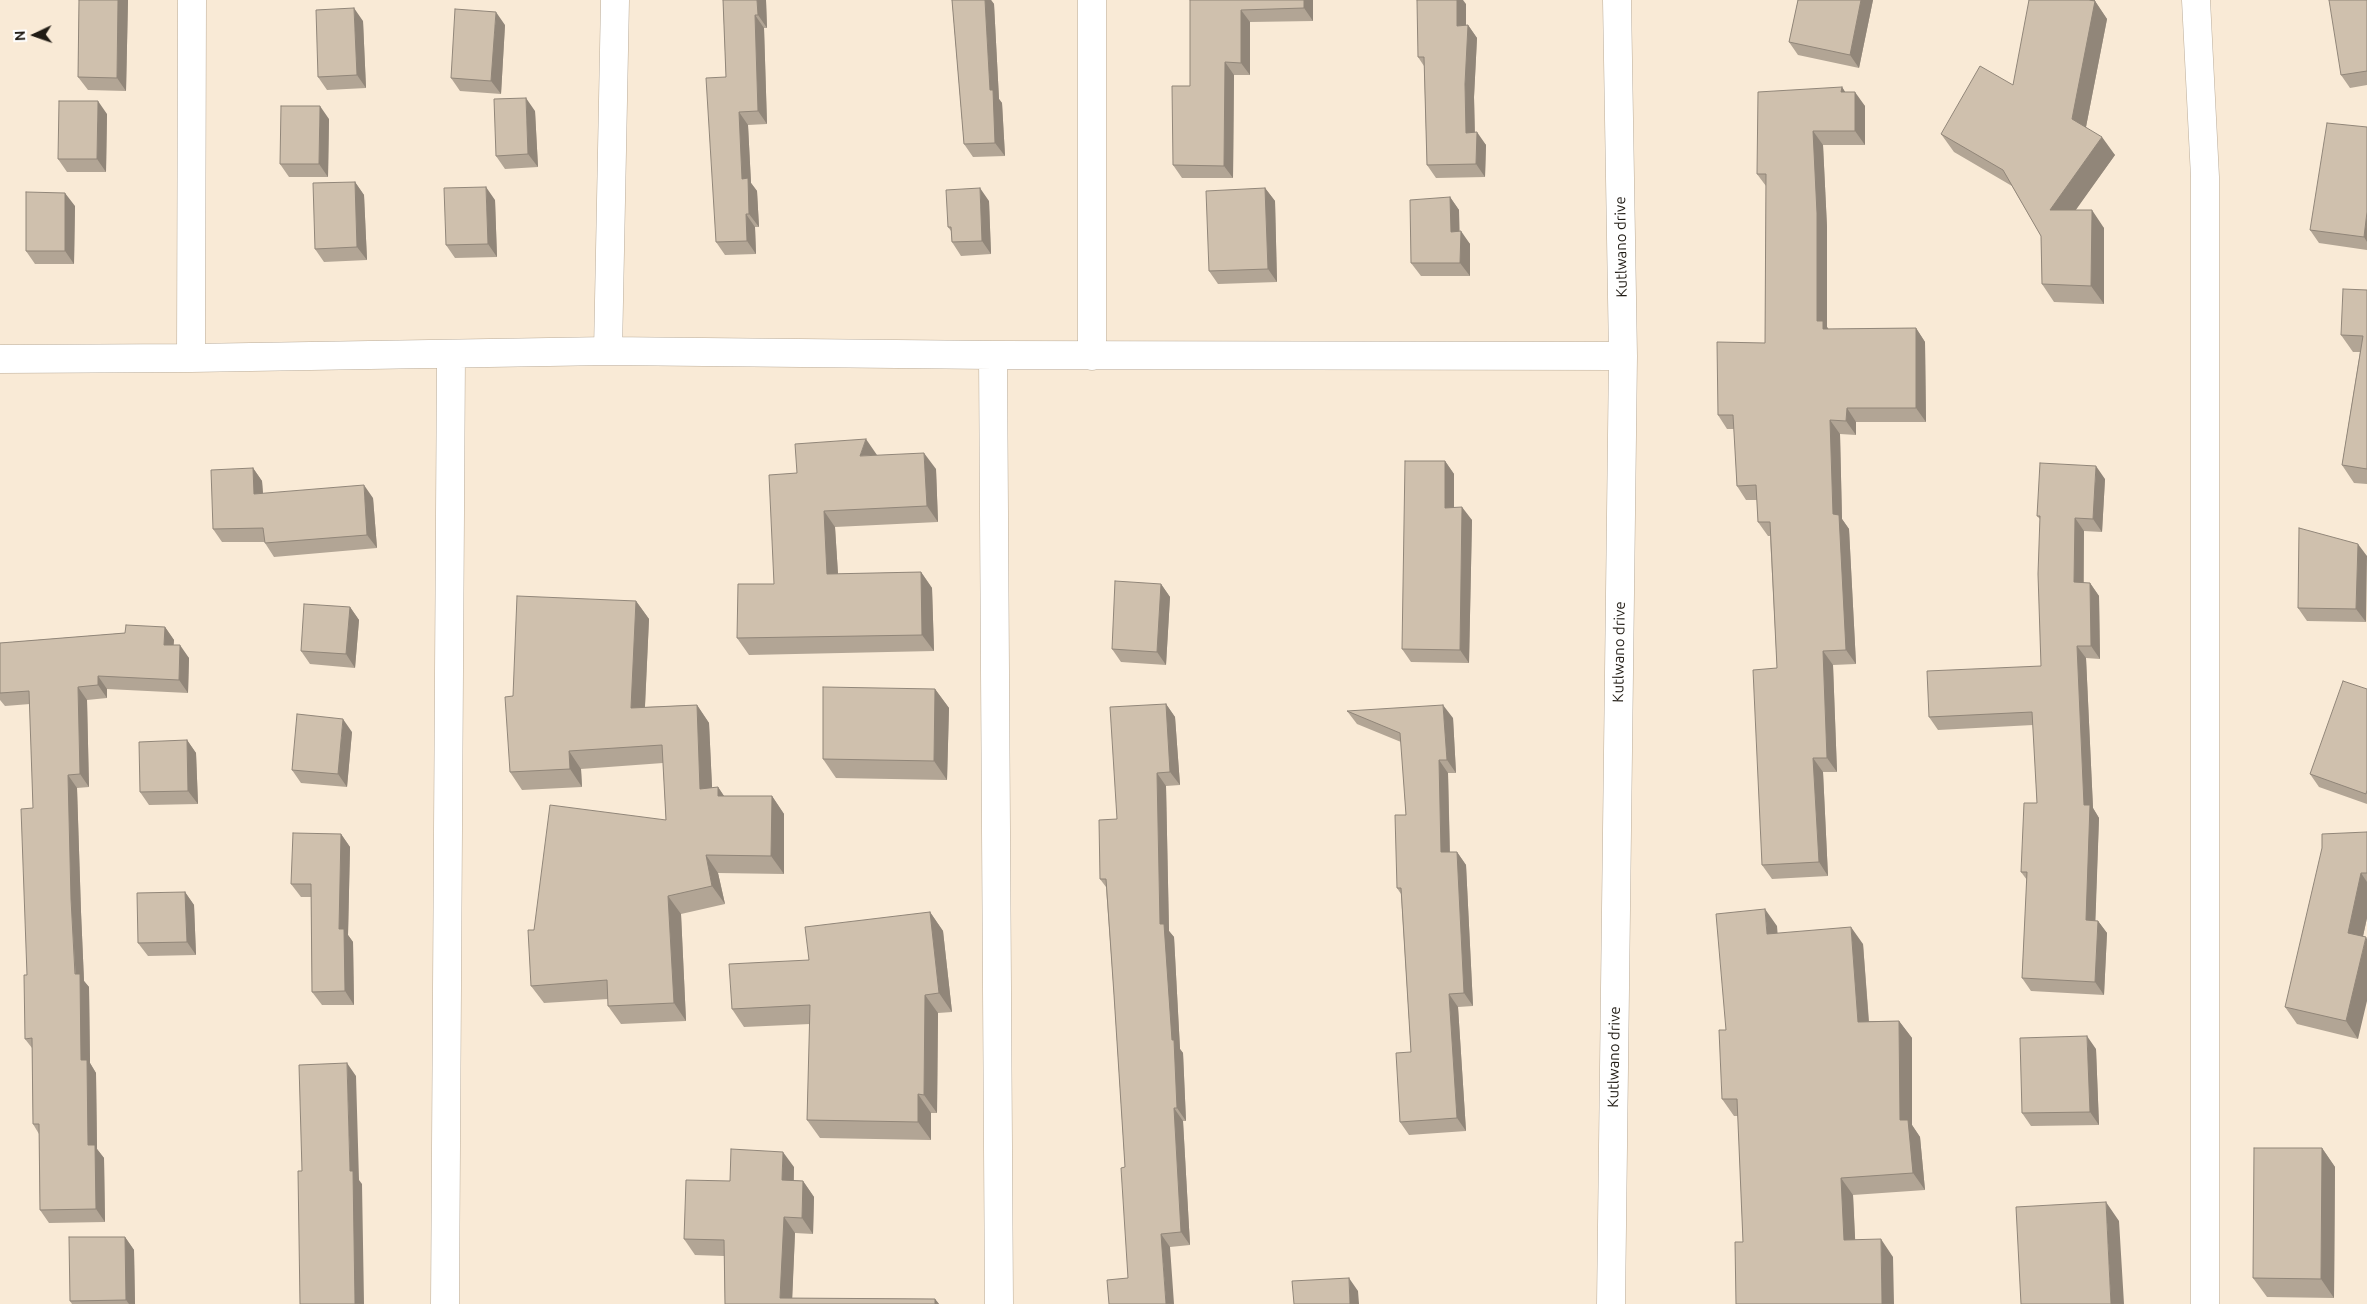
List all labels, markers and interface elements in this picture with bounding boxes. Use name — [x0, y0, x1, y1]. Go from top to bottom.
north arrow — [10, 10, 60, 60]
text: N — [12, 30, 28, 41]
street label: Kutlwano drive — [1611, 196, 1631, 298]
street label: Kutlwano drive — [1609, 601, 1629, 703]
street label: Kutlwano drive — [1604, 1006, 1624, 1108]

